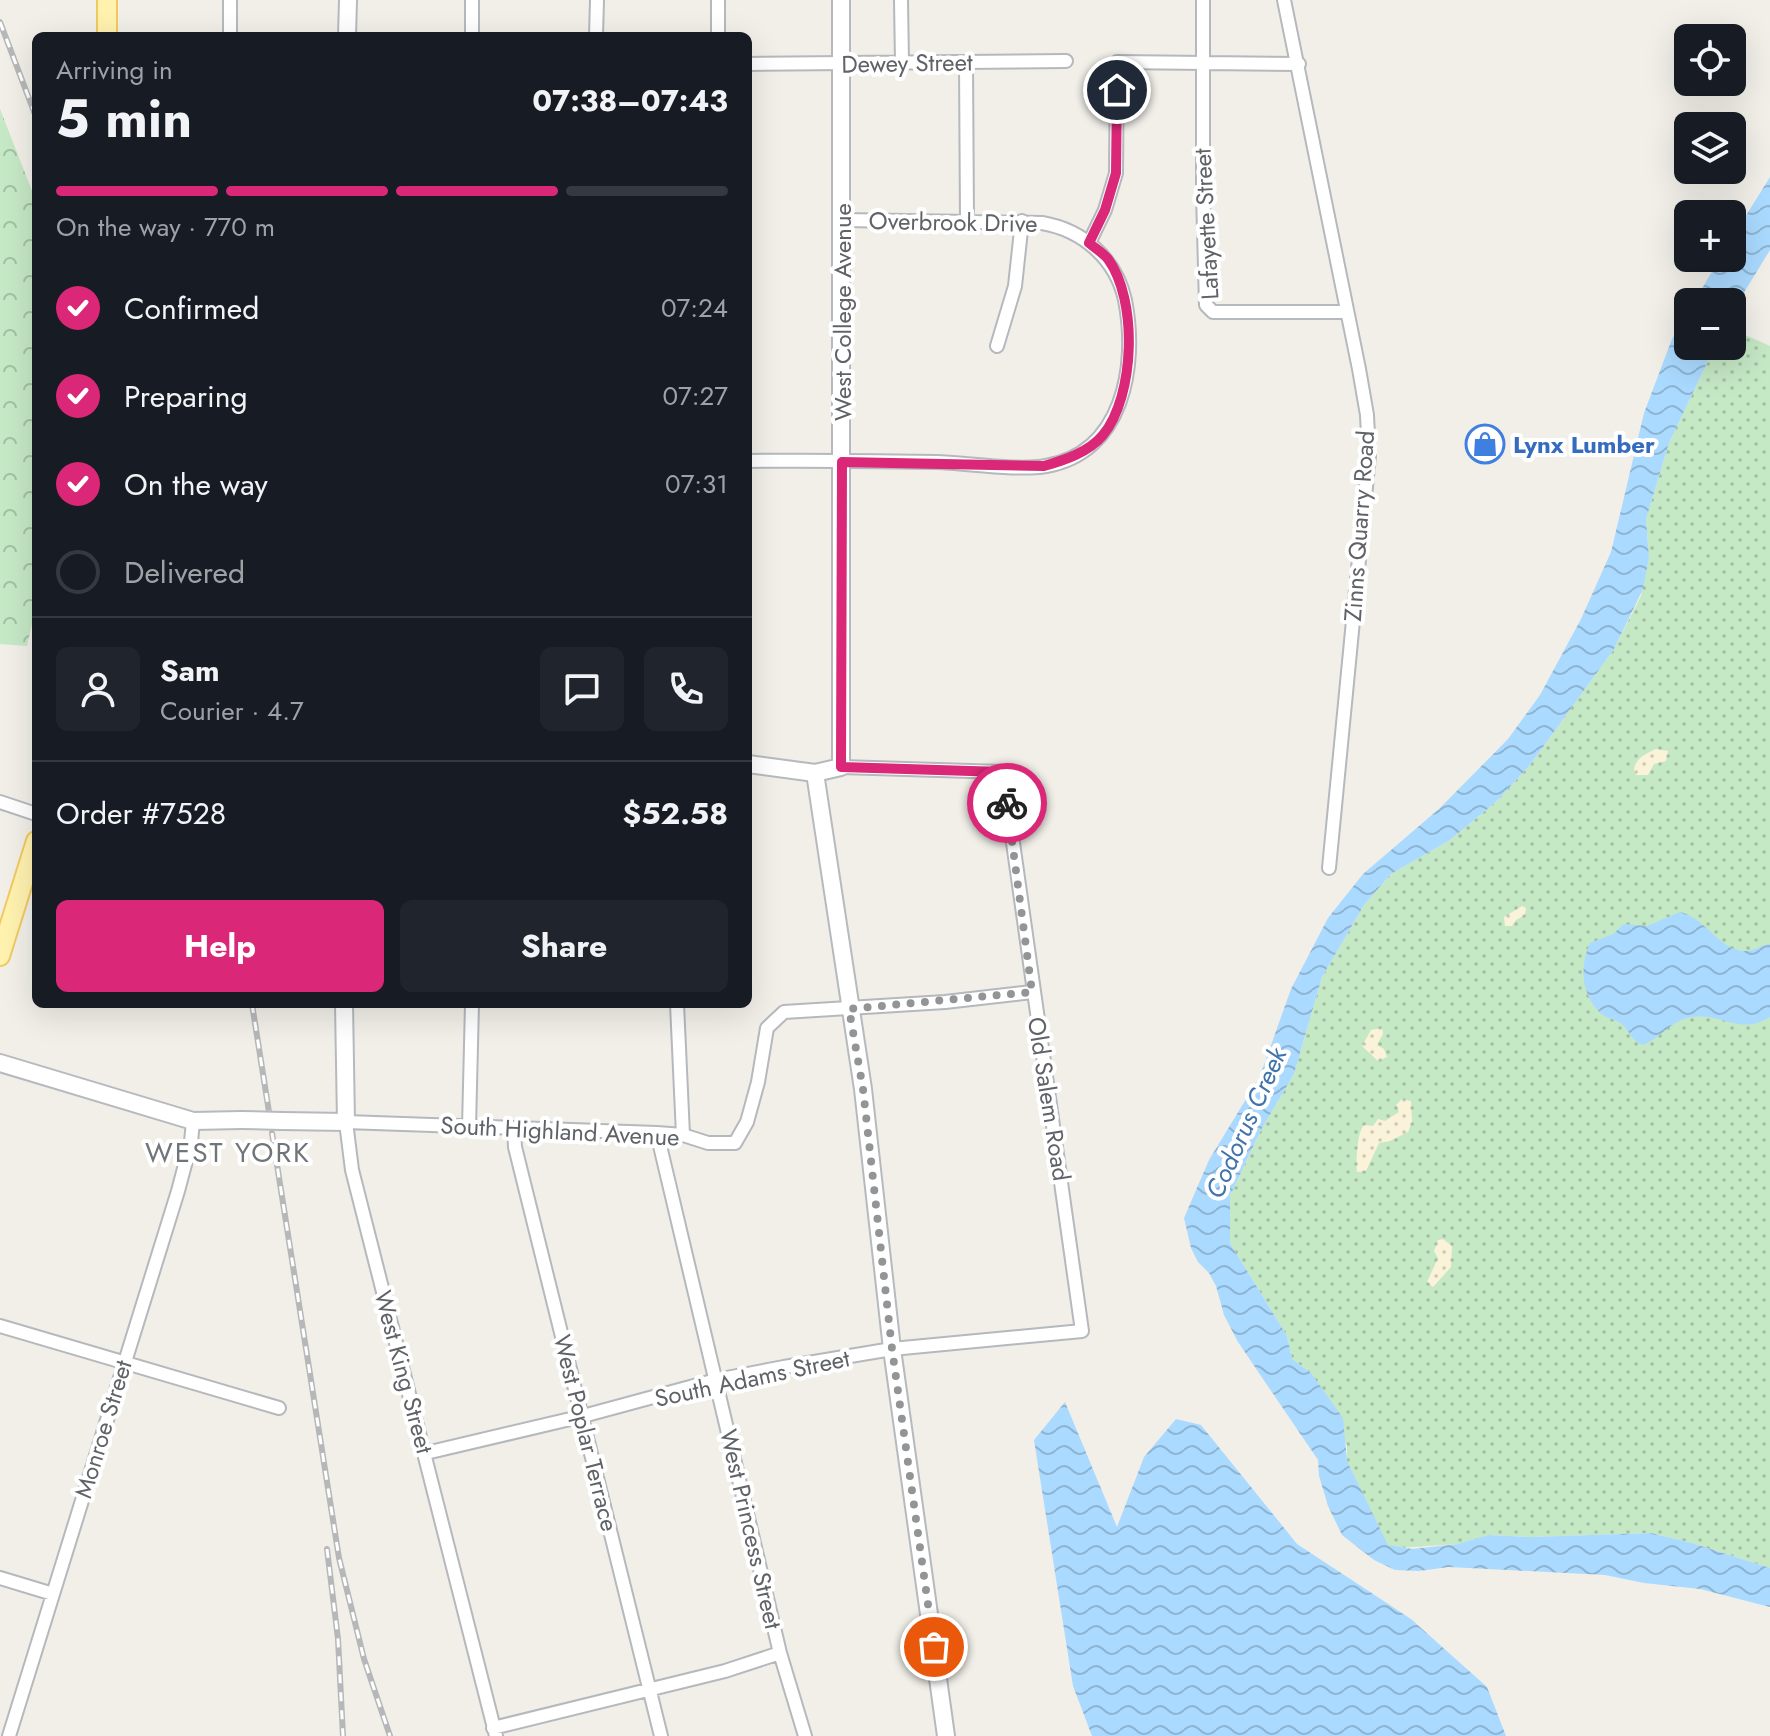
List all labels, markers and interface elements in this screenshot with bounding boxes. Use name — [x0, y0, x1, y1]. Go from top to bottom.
map controls — [1674, 24, 1746, 360]
button: locate — [1674, 24, 1746, 96]
street label: Dewey Street — [841, 44, 973, 82]
text: Arriving in — [56, 51, 173, 89]
pin — [1083, 56, 1151, 124]
icon: home — [1095, 68, 1139, 112]
text: 07:38–07:43 — [532, 79, 728, 122]
text: 5 min — [56, 81, 192, 157]
button: layers — [1674, 112, 1746, 184]
street label: Lafayette Street — [1185, 147, 1227, 301]
button: + — [1674, 200, 1746, 272]
street label: West College Avenue — [825, 203, 860, 421]
street label: Overbrook Drive — [868, 203, 1038, 241]
text: On the way · 770 m — [56, 208, 275, 246]
icon: check — [56, 286, 100, 330]
text: Confirmed — [124, 287, 259, 330]
button: − — [1674, 288, 1746, 360]
text: 07:24 — [661, 289, 728, 327]
icon: check — [56, 374, 100, 418]
text: Preparing — [124, 375, 248, 418]
text: 07:27 — [663, 377, 728, 415]
shop icon: Lynx Lumber — [1464, 423, 1506, 465]
place label: Lynx Lumber — [1513, 427, 1655, 462]
street label: Zinns Quarry Road — [1335, 429, 1383, 623]
icon: check — [56, 462, 100, 506]
text: On the way — [124, 463, 268, 506]
text: 07:31 — [665, 465, 728, 503]
text: Delivered — [124, 551, 245, 594]
button: person — [56, 647, 140, 731]
button: chat — [540, 647, 624, 731]
button: phone — [644, 647, 728, 731]
text: Sam — [160, 649, 220, 692]
text: Courier · 4.7 — [160, 692, 304, 730]
courier — [967, 763, 1047, 843]
icon: bike — [985, 781, 1029, 825]
text: Order #7528 — [56, 792, 226, 835]
text: $52.58 — [622, 792, 728, 835]
button: Help — [56, 900, 384, 992]
button: Share — [400, 900, 728, 992]
street label: Old Salem Road — [1019, 1014, 1079, 1184]
water label: Codorus Creek — [1196, 1040, 1297, 1205]
street label: South Highland Avenue — [440, 1107, 680, 1155]
district label: WEST YORK — [145, 1132, 311, 1173]
street label: West King Street — [365, 1287, 443, 1458]
street label: West Poplar Terrace — [545, 1331, 627, 1535]
street label: South Adams Street — [651, 1340, 853, 1416]
street label: Monroe Street — [65, 1355, 141, 1502]
street label: West Princess Street — [711, 1426, 791, 1633]
pin — [900, 1613, 968, 1681]
icon: bag — [912, 1625, 956, 1669]

